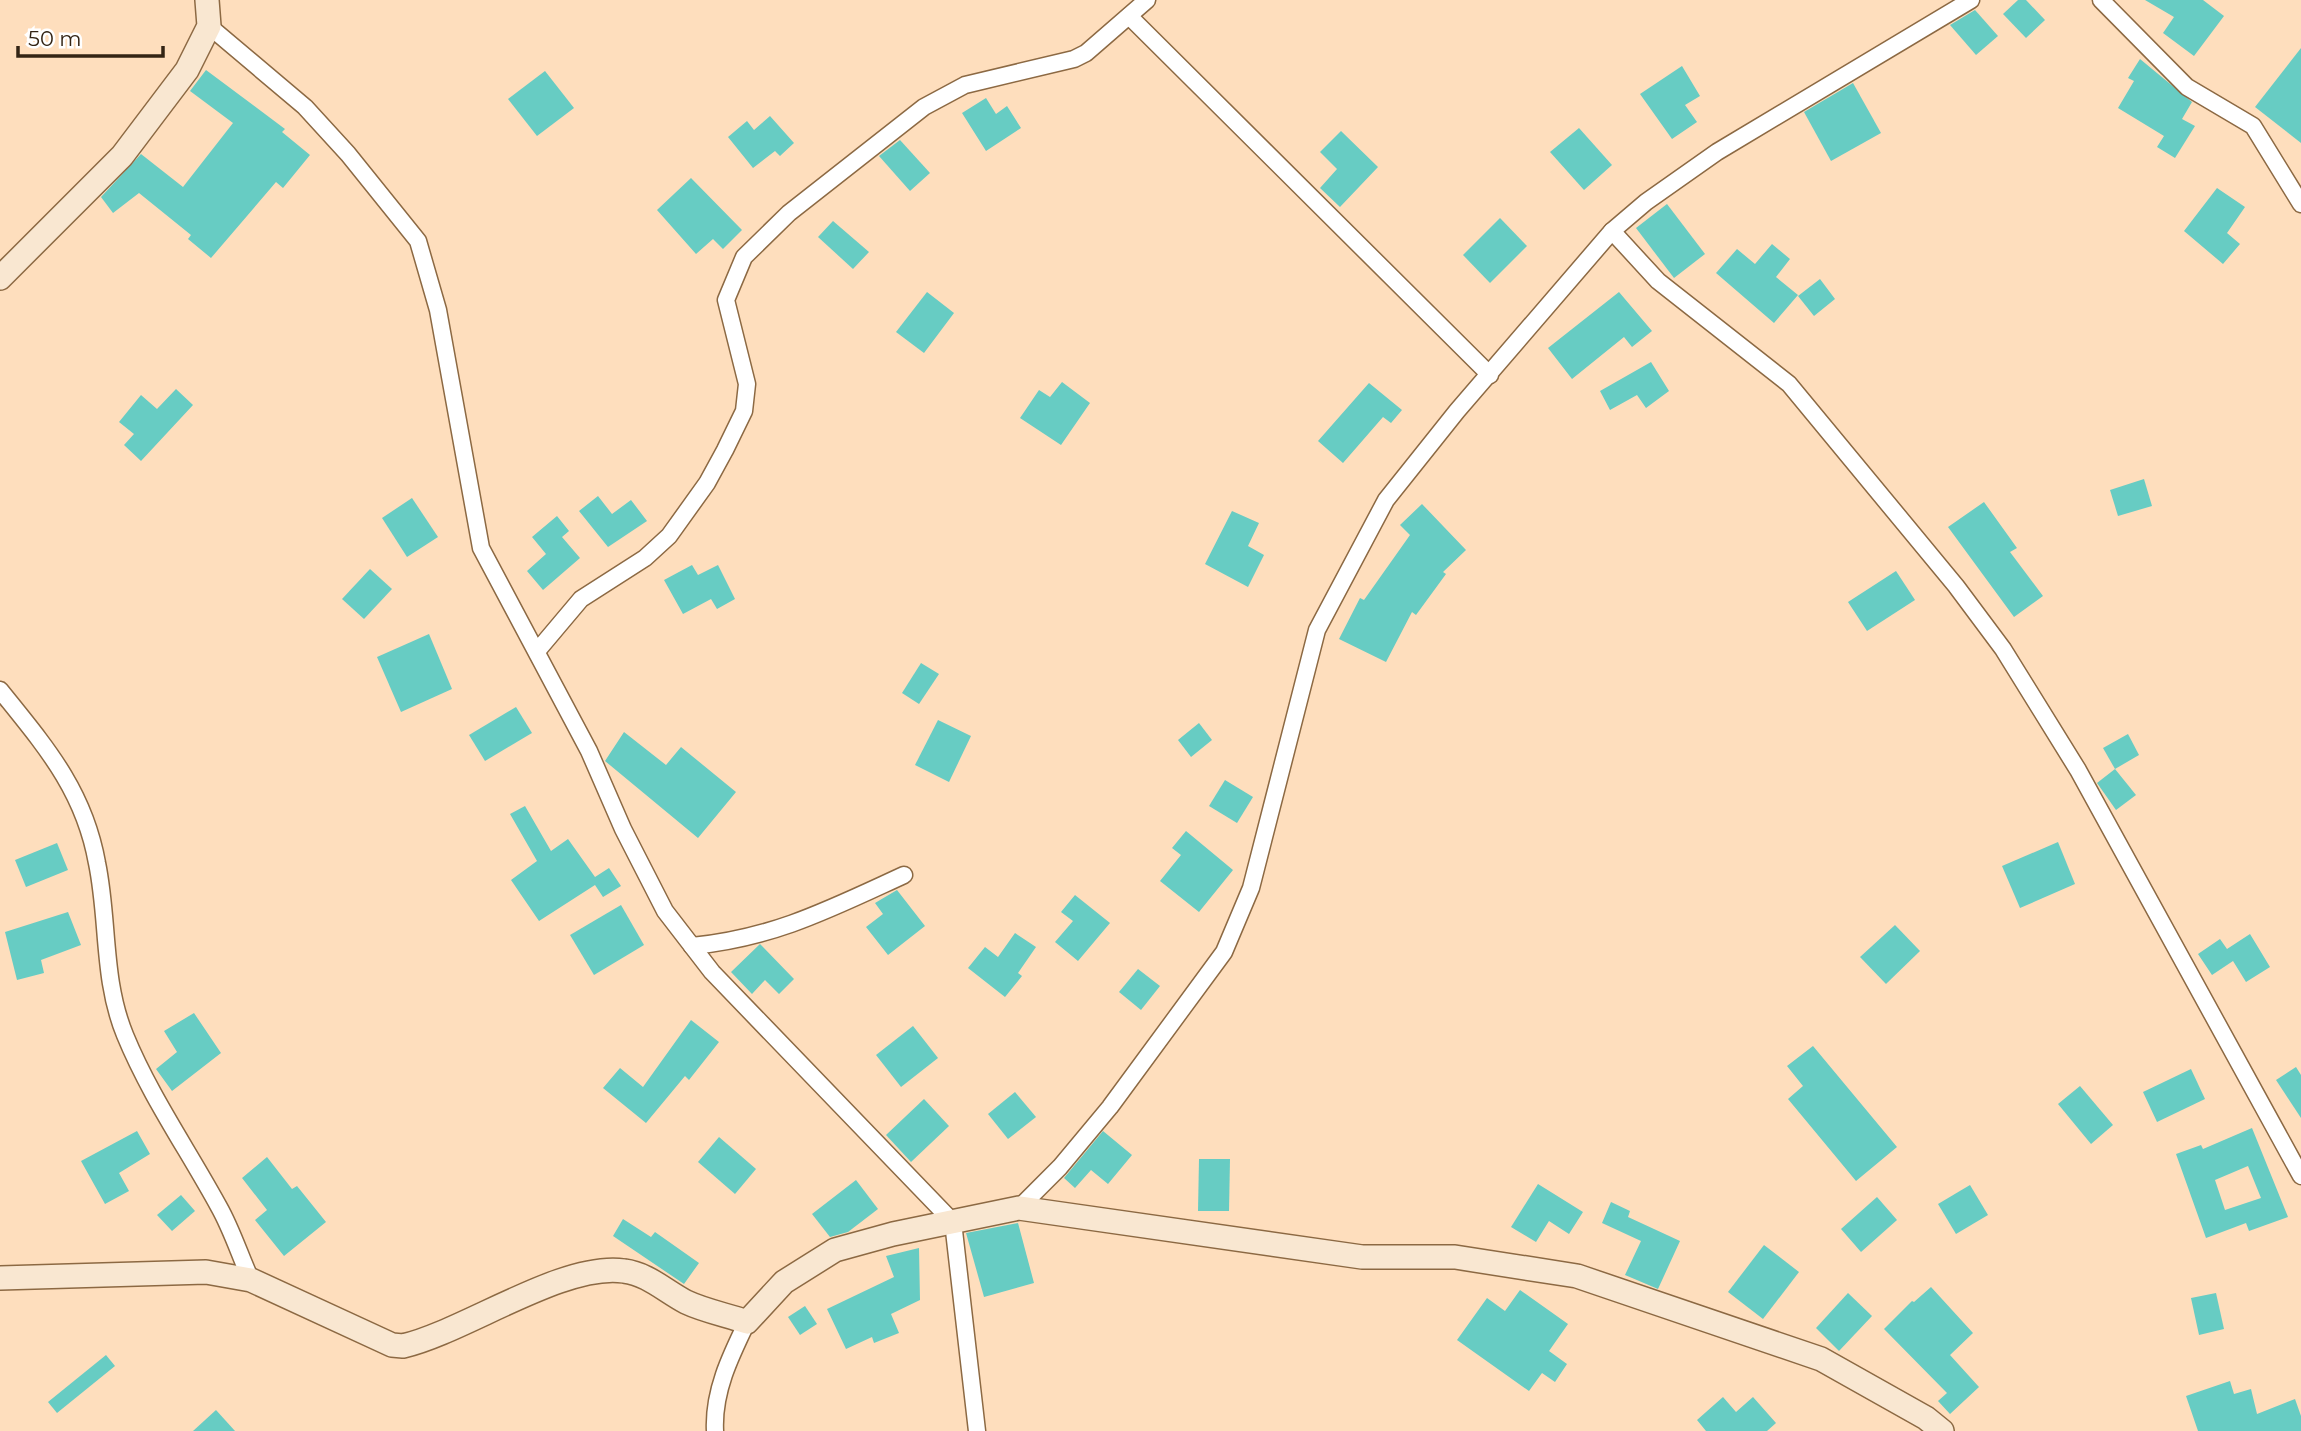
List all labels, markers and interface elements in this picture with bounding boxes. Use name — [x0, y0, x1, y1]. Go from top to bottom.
scale bar — [18, 14, 163, 58]
text: 50 m — [28, 26, 82, 51]

